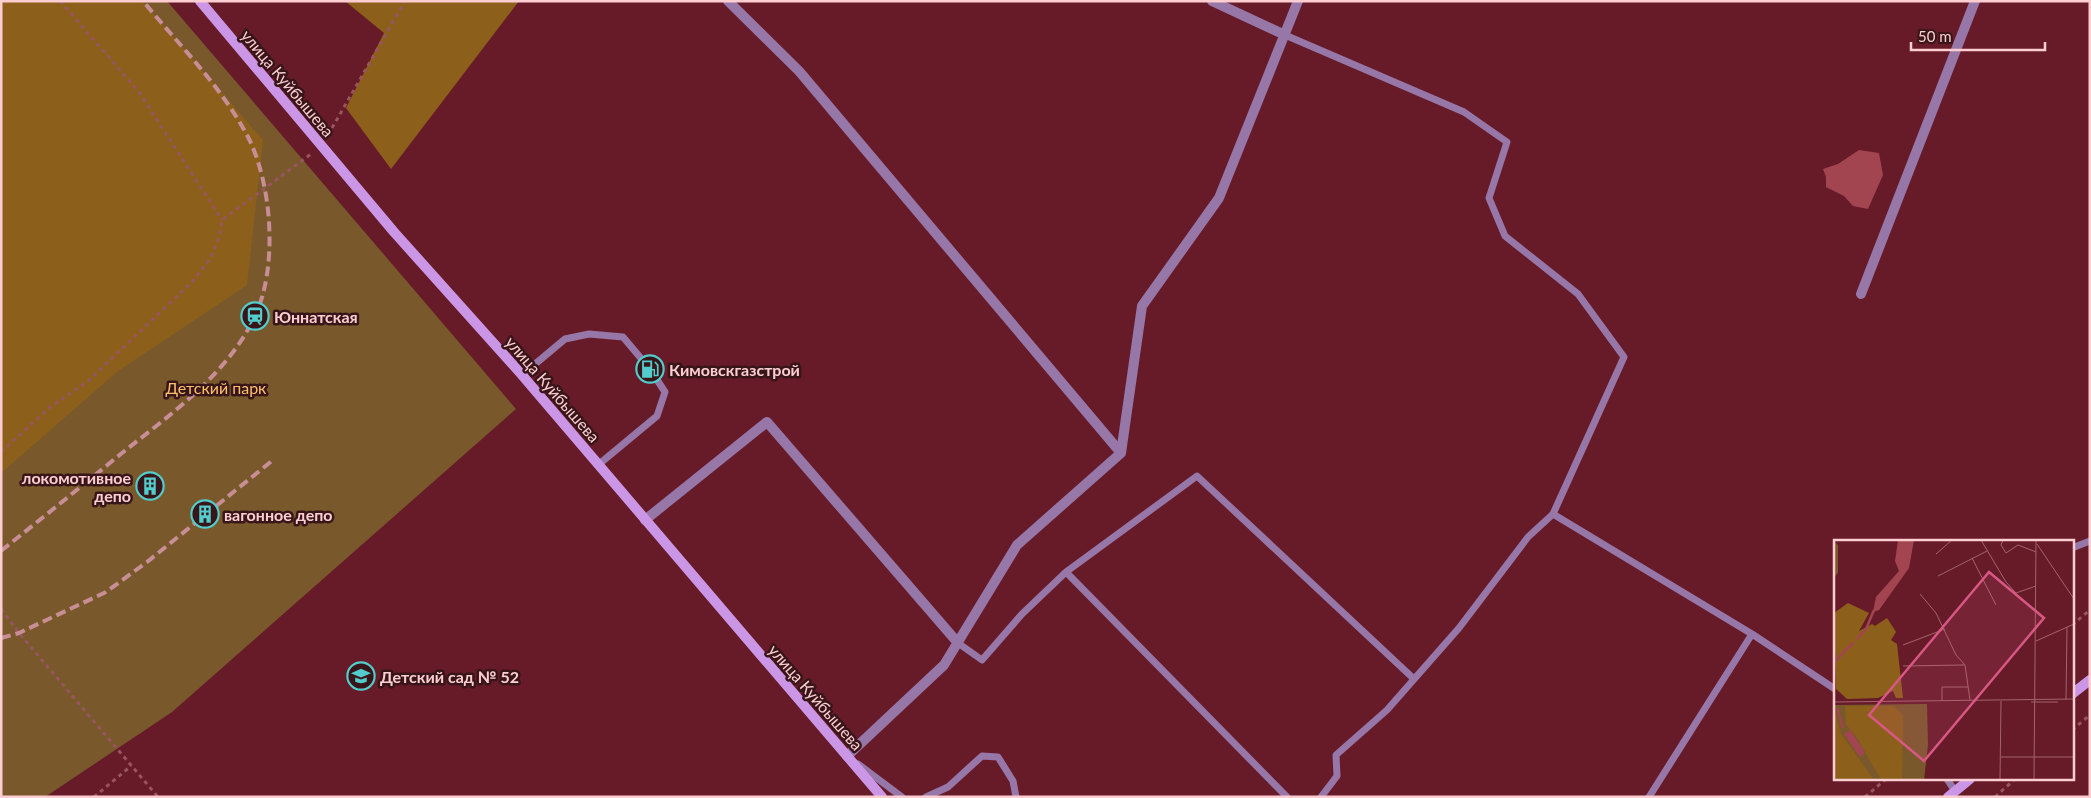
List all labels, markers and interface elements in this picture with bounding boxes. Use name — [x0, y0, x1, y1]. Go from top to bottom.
scale bar — [1911, 20, 2045, 52]
street label: улица Куйбышева — [238, 26, 338, 140]
text: 50 m — [1918, 27, 1952, 45]
station icon: Юннатская — [240, 301, 270, 331]
place label: Юннатская — [274, 307, 358, 326]
street label: улица Куйбышева — [502, 332, 604, 446]
fuel station icon: Кимовскгазстрой — [635, 354, 665, 384]
place label: Кимовскгазстрой — [669, 360, 800, 379]
park label: Детский парк — [166, 378, 267, 397]
place label: локомотивное депо — [22, 468, 131, 505]
building icon: локомотивное депо — [135, 471, 165, 501]
building icon: вагонное депо — [190, 499, 220, 529]
place label: вагонное депо — [224, 505, 333, 524]
inset map — [1834, 540, 2074, 780]
street label: улица Куйбышева — [765, 640, 867, 754]
school or university icon: Детский сад № 52 — [346, 661, 376, 691]
place label: Детский сад № 52 — [380, 667, 519, 686]

